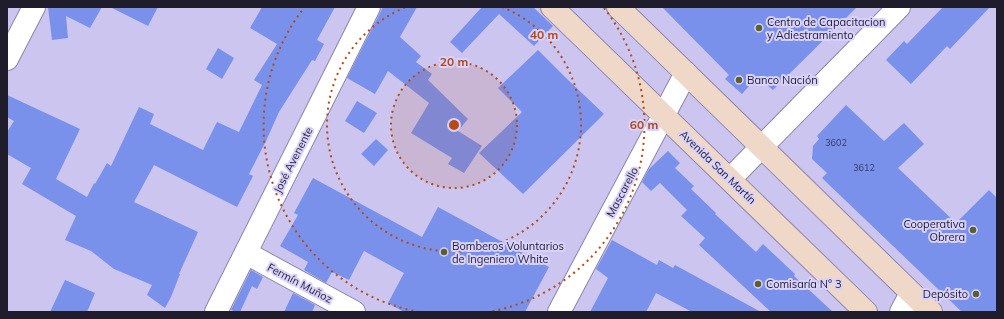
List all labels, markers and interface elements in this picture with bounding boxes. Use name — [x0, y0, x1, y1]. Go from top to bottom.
place label: Centro de Capacitacion y Adiestramiento — [767, 15, 885, 42]
marker: Centro de Capacitacion y Adiestramiento — [754, 23, 764, 33]
text: 40 m — [530, 27, 558, 42]
text: 20 m — [440, 54, 468, 69]
place label: Banco Nación — [747, 73, 818, 87]
marker: Banco Nación — [734, 75, 744, 85]
text: 60 m — [630, 117, 658, 132]
centre of rings — [447, 118, 461, 132]
street label: José Avenente — [270, 125, 316, 195]
street label: Avenida San Martín — [677, 127, 759, 207]
house number: 3602 — [825, 137, 847, 148]
house number: 3612 — [853, 162, 875, 173]
street label: Mascarello — [603, 164, 641, 220]
place label: Cooperativa Obrera — [903, 217, 965, 244]
marker: Cooperativa Obrera — [968, 225, 978, 235]
place label: Bomberos Voluntarios de Ingeniero White — [452, 239, 564, 266]
marker: Bomberos Voluntarios de Ingeniero White — [439, 247, 449, 257]
street label: Fermín Muñoz — [265, 260, 335, 306]
place label: Comisaría N° 3 — [766, 277, 842, 291]
marker: Comisaría N° 3 — [753, 279, 763, 289]
place label: Depósito — [923, 287, 968, 301]
marker: Depósito — [971, 289, 981, 299]

